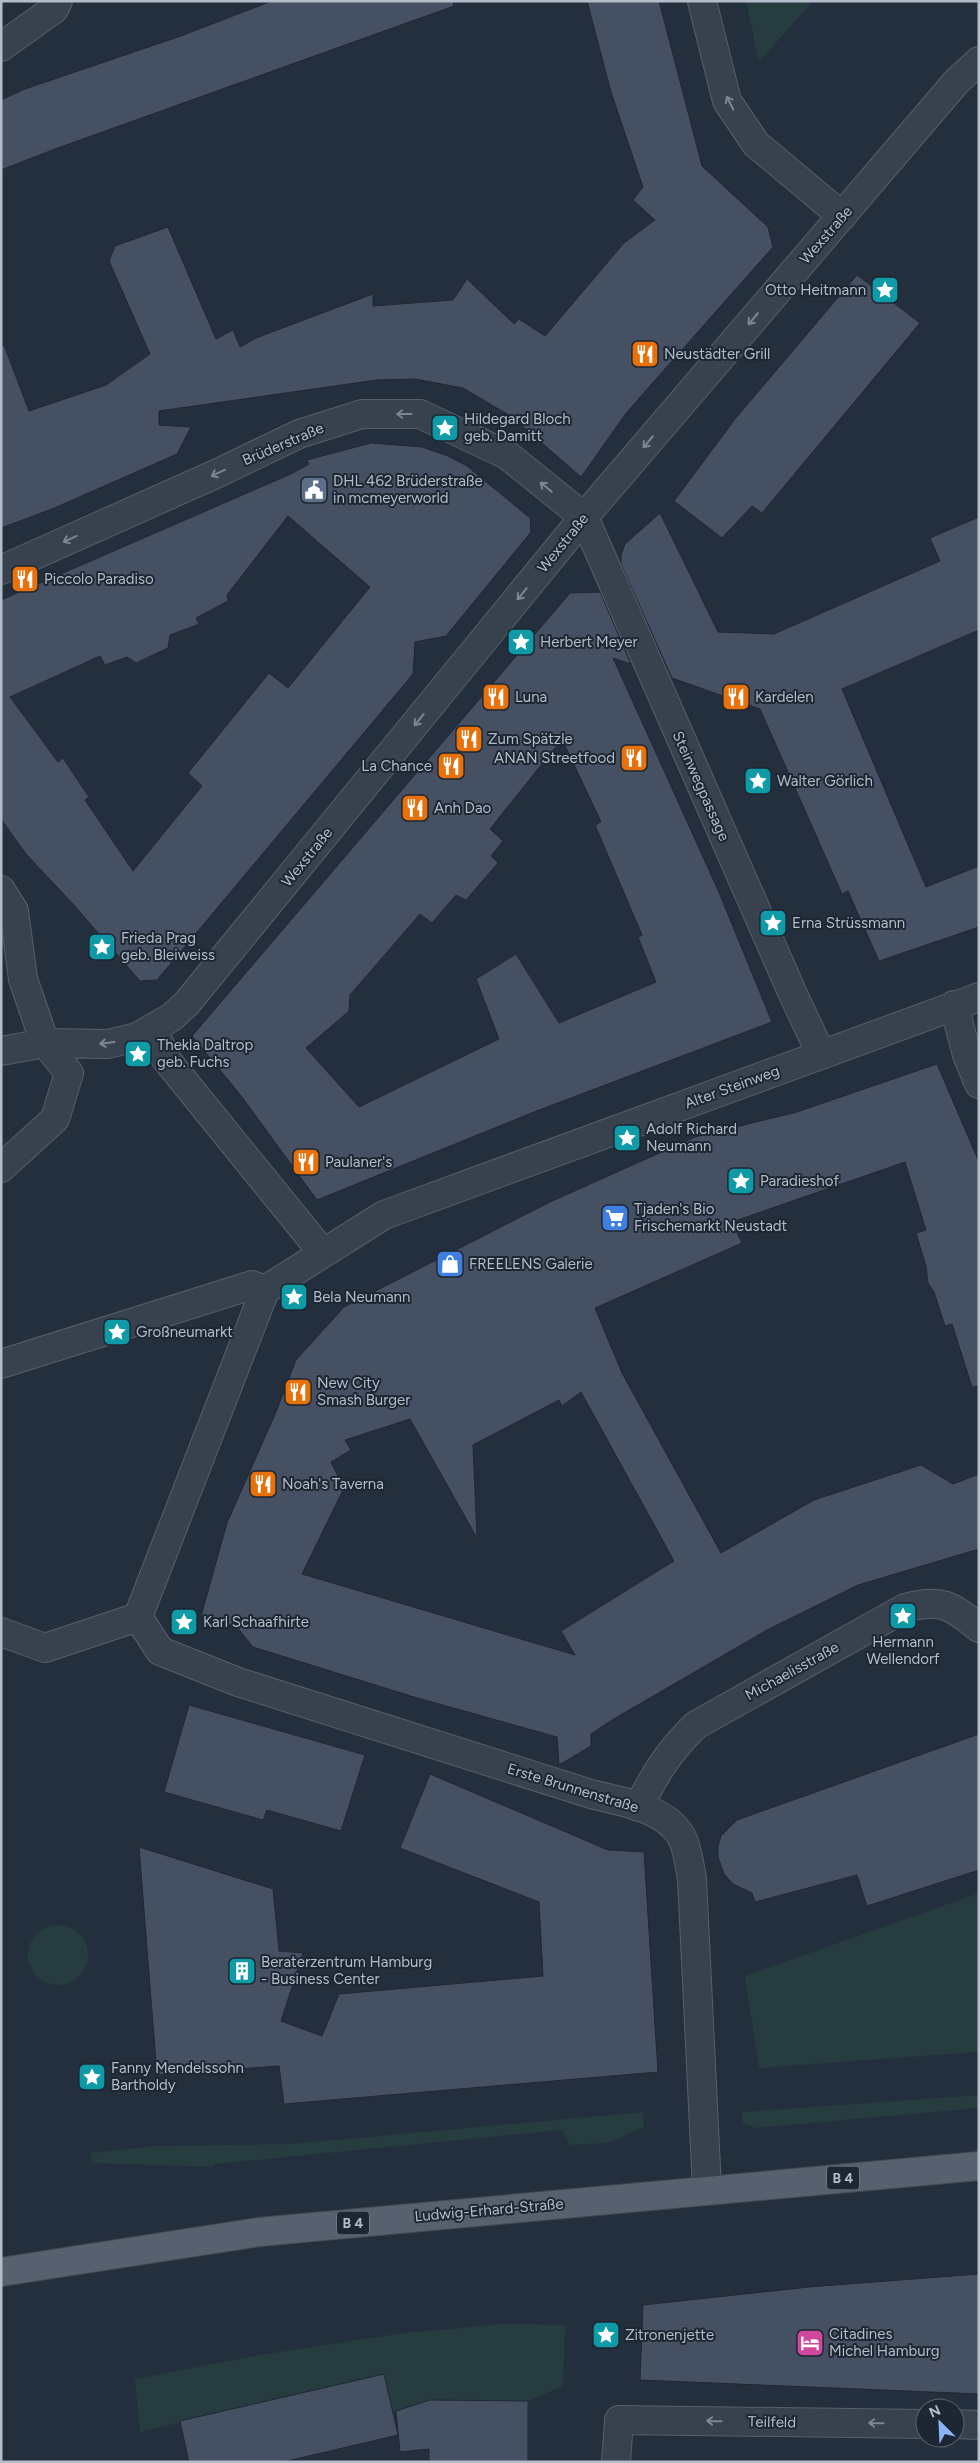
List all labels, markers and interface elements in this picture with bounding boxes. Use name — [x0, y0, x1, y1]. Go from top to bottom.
one-way arrow — [725, 96, 734, 111]
street label: Wexstraße — [796, 202, 856, 268]
place icon: Otto Heitmann — [870, 275, 900, 305]
place label: Otto Heitmann — [765, 281, 866, 299]
one-way arrow — [748, 312, 759, 325]
restaurant icon: Neustädter Grill — [630, 339, 660, 369]
place label: Neustädter Grill — [664, 345, 770, 363]
one-way arrow — [396, 409, 412, 419]
place label: Hildegard Bloch geb. Damitt — [464, 410, 571, 445]
place icon: Hildegard Bloch geb. Damitt — [430, 413, 460, 443]
street label: Brüderstraße — [240, 419, 326, 469]
one-way arrow — [642, 436, 653, 449]
one-way arrow — [211, 469, 226, 478]
place label: DHL 462 Brüderstraße in mcmeyerworld — [333, 472, 483, 507]
public building icon: DHL 462 Brüderstraße in mcmeyerworld — [299, 475, 329, 505]
one-way arrow — [540, 481, 553, 492]
street label: Wexstraße — [534, 510, 592, 576]
one-way arrow — [63, 535, 78, 545]
restaurant icon: Piccolo Paradiso — [10, 564, 40, 594]
place label: Piccolo Paradiso — [44, 570, 154, 588]
one-way arrow — [516, 587, 527, 600]
place icon: Herbert Meyer — [506, 627, 536, 657]
place label: Herbert Meyer — [540, 633, 638, 651]
restaurant icon: Luna — [481, 682, 511, 712]
restaurant icon: Kardelen — [721, 682, 751, 712]
place label: Luna — [515, 688, 547, 706]
place label: Kardelen — [755, 688, 814, 706]
one-way arrow — [414, 713, 425, 726]
restaurant icon: Zum Spätzle — [454, 724, 484, 754]
street label: Steinwegpassage — [669, 728, 733, 844]
place label: Zum Spätzle — [488, 730, 573, 748]
restaurant icon: ANAN Streetfood — [619, 743, 649, 773]
place label: ANAN Streetfood — [494, 749, 615, 767]
restaurant icon: La Chance — [436, 751, 466, 781]
place label: La Chance — [361, 757, 432, 775]
place icon: Walter Görlich — [743, 766, 773, 796]
place label: Walter Görlich — [777, 772, 873, 790]
restaurant icon: Anh Dao — [400, 793, 430, 823]
place label: Anh Dao — [434, 799, 492, 817]
street label: Wexstraße — [278, 824, 336, 890]
place icon: Erna Strüssmann — [758, 908, 788, 938]
place label: Erna Strüssmann — [792, 914, 905, 932]
place label: Frieda Prag geb. Bleiweiss — [121, 929, 215, 964]
place icon: Frieda Prag geb. Bleiweiss — [87, 932, 117, 962]
place label: Thekla Daltrop geb. Fuchs — [157, 1036, 253, 1071]
one-way arrow — [100, 1038, 116, 1048]
place icon: Thekla Daltrop geb. Fuchs — [123, 1039, 153, 1069]
street label: Alter Steinweg — [682, 1062, 782, 1112]
place label: Adolf Richard Neumann — [646, 1120, 737, 1155]
place icon: Adolf Richard Neumann — [612, 1123, 642, 1153]
restaurant icon: Paulaner's — [291, 1147, 321, 1177]
place label: Paulaner's — [325, 1153, 392, 1171]
place icon: Paradieshof — [726, 1166, 756, 1196]
place label: Paradieshof — [760, 1172, 839, 1190]
place label: Tjaden's Bio Frischemarkt Neustadt — [634, 1200, 788, 1235]
supermarket icon: Tjaden's Bio Frischemarkt Neustadt — [600, 1203, 630, 1233]
shop icon: FREELENS Galerie — [435, 1249, 465, 1279]
place label: FREELENS Galerie — [469, 1255, 593, 1273]
place icon: Bela Neumann — [279, 1282, 309, 1312]
place label: Bela Neumann — [313, 1288, 410, 1306]
place icon: Großneumarkt — [102, 1317, 132, 1347]
place label: Großneumarkt — [136, 1323, 233, 1341]
place label: New City Smash Burger — [317, 1374, 410, 1409]
restaurant icon: New City Smash Burger — [283, 1377, 313, 1407]
restaurant icon: Noah's Taverna — [248, 1469, 278, 1499]
place label: Noah's Taverna — [282, 1475, 384, 1493]
place icon: Hermann Wellendorf — [888, 1601, 918, 1631]
place icon: Karl Schaafhirte — [169, 1607, 199, 1637]
place label: Karl Schaafhirte — [203, 1613, 309, 1631]
place label: Hermann Wellendorf — [866, 1633, 940, 1668]
street label: Michaelisstraße — [742, 1638, 842, 1704]
street label: Erste Brunnenstraße — [505, 1759, 641, 1817]
place label: Beraterzentrum Hamburg - Business Center — [261, 1953, 432, 1988]
building icon: Beraterzentrum Hamburg - Business Center — [227, 1956, 257, 1986]
place label: Fanny Mendelssohn Bartholdy — [111, 2059, 244, 2094]
place icon: Fanny Mendelssohn Bartholdy — [77, 2062, 107, 2092]
road number: B 4 — [827, 2166, 859, 2190]
street label: Ludwig-Erhard-Straße — [414, 2195, 564, 2225]
road number: B 4 — [337, 2212, 369, 2234]
place icon: Zitronenjette — [591, 2320, 621, 2350]
place label: Citadines Michel Hamburg — [829, 2325, 940, 2360]
place label: Zitronenjette — [625, 2326, 714, 2344]
hotel icon: Citadines Michel Hamburg — [795, 2328, 825, 2358]
north arrow — [915, 2398, 965, 2448]
text: N — [927, 2402, 943, 2422]
street label: Teilfeld — [748, 2413, 796, 2431]
one-way arrow — [706, 2416, 722, 2426]
one-way arrow — [869, 2418, 885, 2428]

